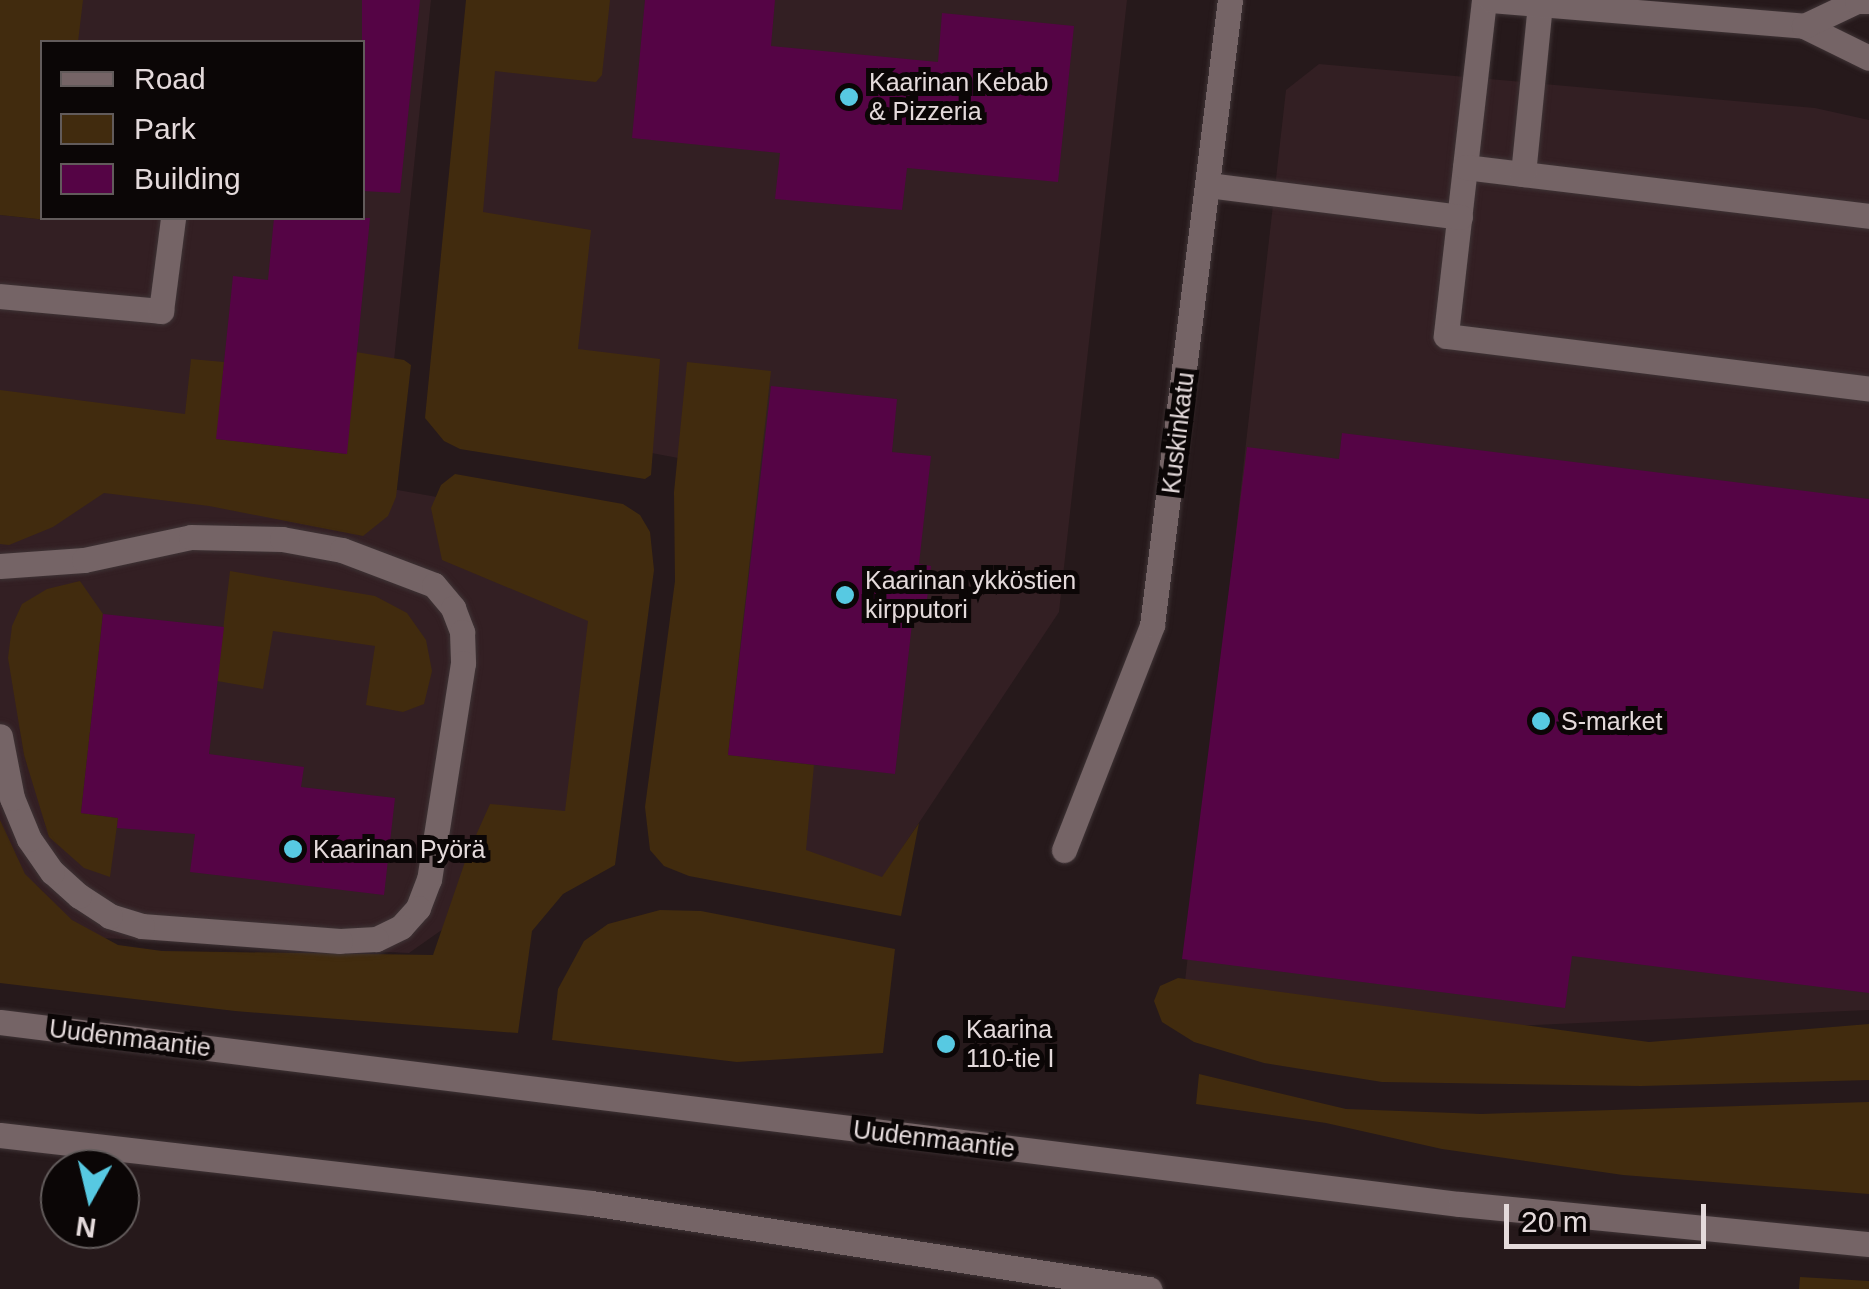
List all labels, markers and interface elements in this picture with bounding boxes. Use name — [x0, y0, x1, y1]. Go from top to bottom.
legend — [40, 40, 365, 220]
text: Road — [134, 62, 206, 95]
place label: Kaarinan Kebab & Pizzeria — [869, 68, 1048, 127]
marker: Kaarinan Kebab & Pizzeria — [838, 86, 860, 108]
text: Park — [134, 112, 196, 145]
text: Building — [134, 162, 241, 195]
street label: Kuskinkatu — [1156, 370, 1200, 496]
place label: Kaarinan ykköstien kirpputori — [865, 566, 1076, 625]
marker: Kaarinan ykköstien kirpputori — [834, 584, 856, 606]
place label: S-market — [1561, 706, 1662, 736]
marker: S-market — [1530, 710, 1552, 732]
place label: Kaarinan Pyörä — [313, 834, 485, 864]
marker: Kaarinan Pyörä — [282, 838, 304, 860]
street label: Uudenmaantie — [47, 1013, 213, 1063]
place label: Kaarina 110-tie I — [966, 1015, 1054, 1074]
marker: Kaarina 110-tie I — [935, 1033, 957, 1055]
street label: Uudenmaantie — [851, 1114, 1017, 1164]
north arrow — [40, 1149, 140, 1249]
scale bar — [1509, 1184, 1712, 1246]
text: 20 m — [1521, 1205, 1588, 1238]
text: N — [74, 1210, 98, 1244]

